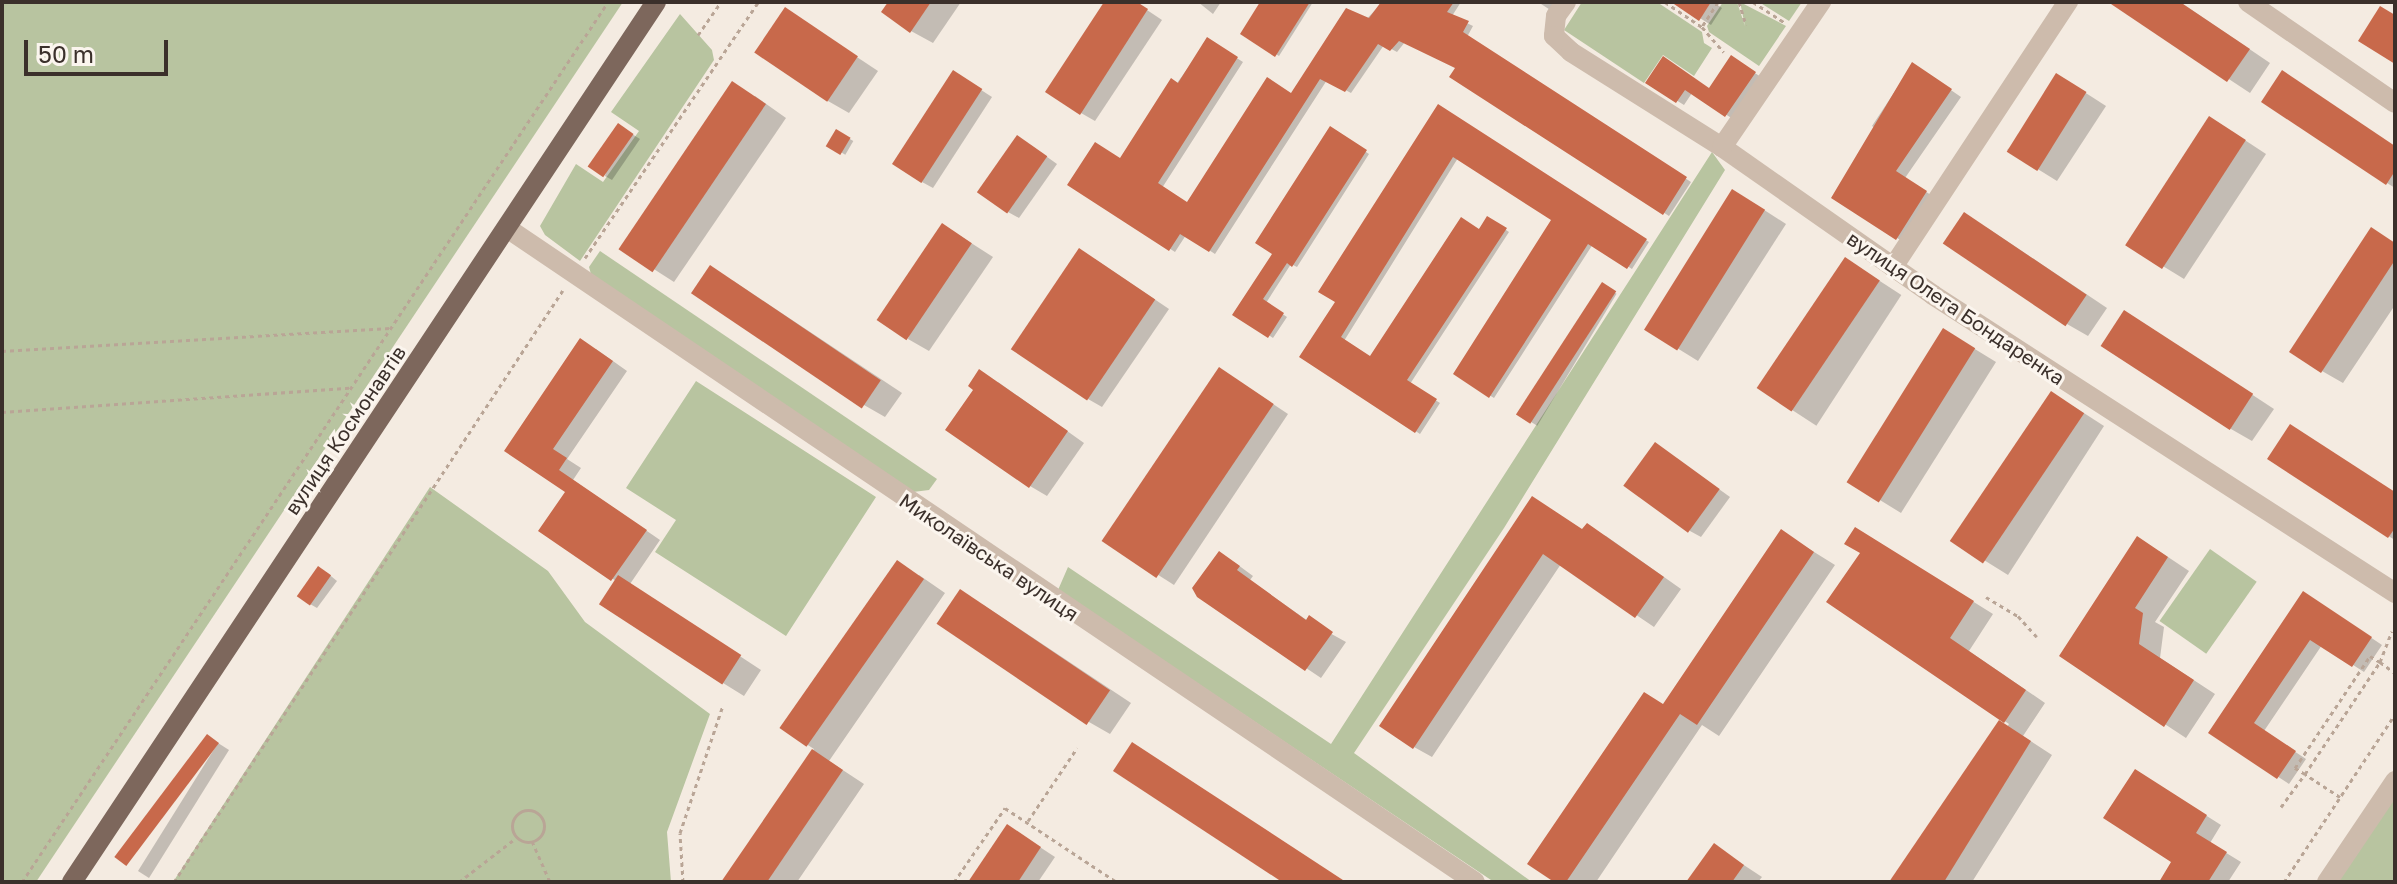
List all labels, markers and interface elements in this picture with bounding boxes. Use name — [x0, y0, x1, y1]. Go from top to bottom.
scale bar — [28, 24, 172, 74]
text: 50 m — [38, 39, 94, 68]
street label: вулиця Олега Бондаренка — [1843, 226, 2069, 390]
street label: вулиця Космонавтів — [280, 341, 410, 519]
street label: Миколаївська вулиця — [895, 488, 1083, 626]

